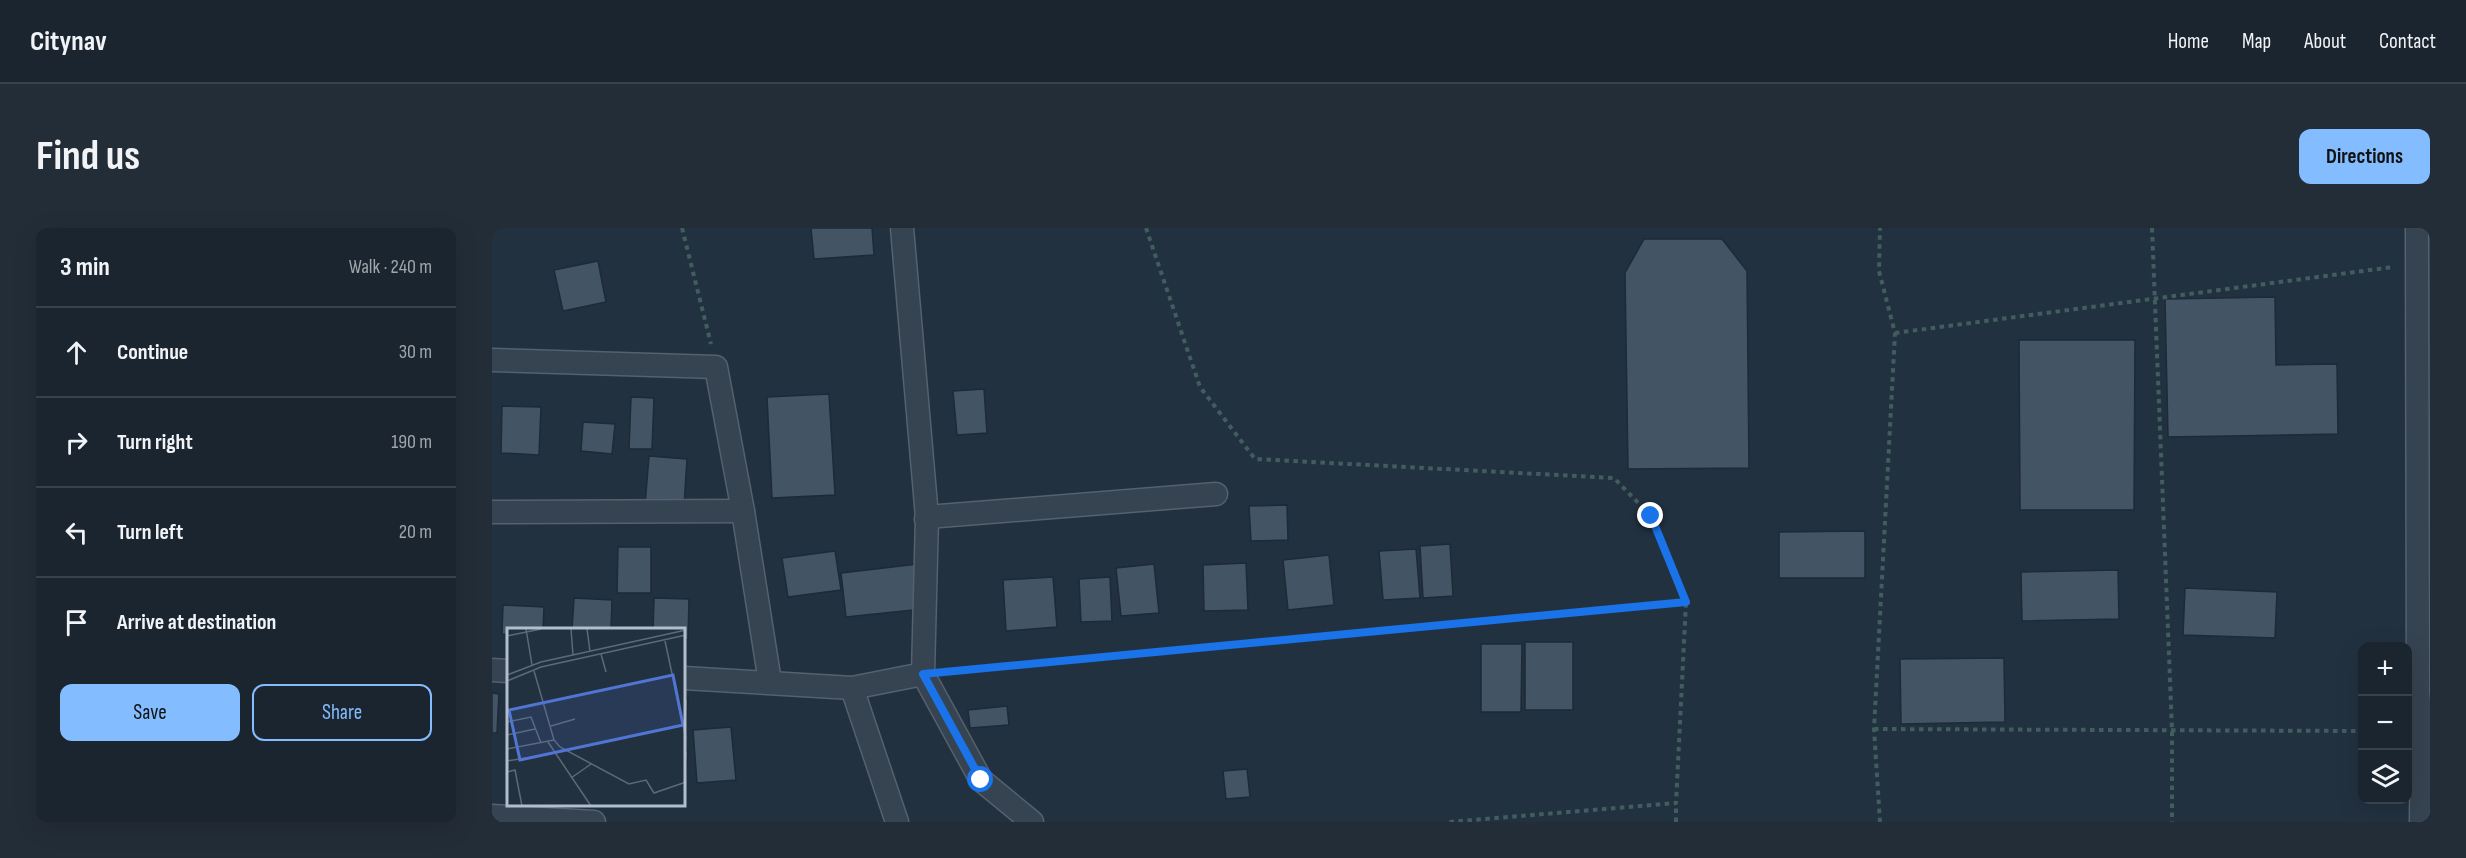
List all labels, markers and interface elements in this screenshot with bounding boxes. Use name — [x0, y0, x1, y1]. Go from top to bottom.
text: Citynav — [30, 25, 107, 58]
text: Home — [2168, 29, 2209, 54]
text: Map — [2242, 29, 2271, 54]
text: About — [2304, 29, 2346, 54]
text: Contact — [2379, 29, 2436, 54]
button: Directions — [2299, 129, 2430, 184]
text: Find us — [36, 131, 140, 182]
text: 3 min — [60, 252, 110, 283]
text: Walk · 240 m — [349, 255, 432, 279]
icon: ahead — [60, 336, 93, 369]
text: Continue — [117, 339, 188, 366]
text: 30 m — [399, 340, 432, 364]
icon: right — [60, 426, 93, 459]
text: Turn right — [117, 429, 193, 456]
text: 190 m — [391, 430, 432, 454]
route end — [1637, 502, 1663, 528]
icon: left — [60, 516, 93, 549]
text: Turn left — [117, 519, 183, 546]
text: 20 m — [399, 520, 432, 544]
icon: arrive — [60, 606, 93, 639]
text: Arrive at destination — [117, 609, 276, 636]
inset map — [507, 628, 686, 807]
map controls — [2358, 642, 2412, 804]
button: + — [2358, 642, 2412, 696]
button: Save — [60, 684, 240, 741]
button: Share — [252, 684, 432, 741]
button: − — [2358, 696, 2412, 750]
button: layers — [2358, 750, 2412, 804]
route start — [967, 766, 993, 792]

